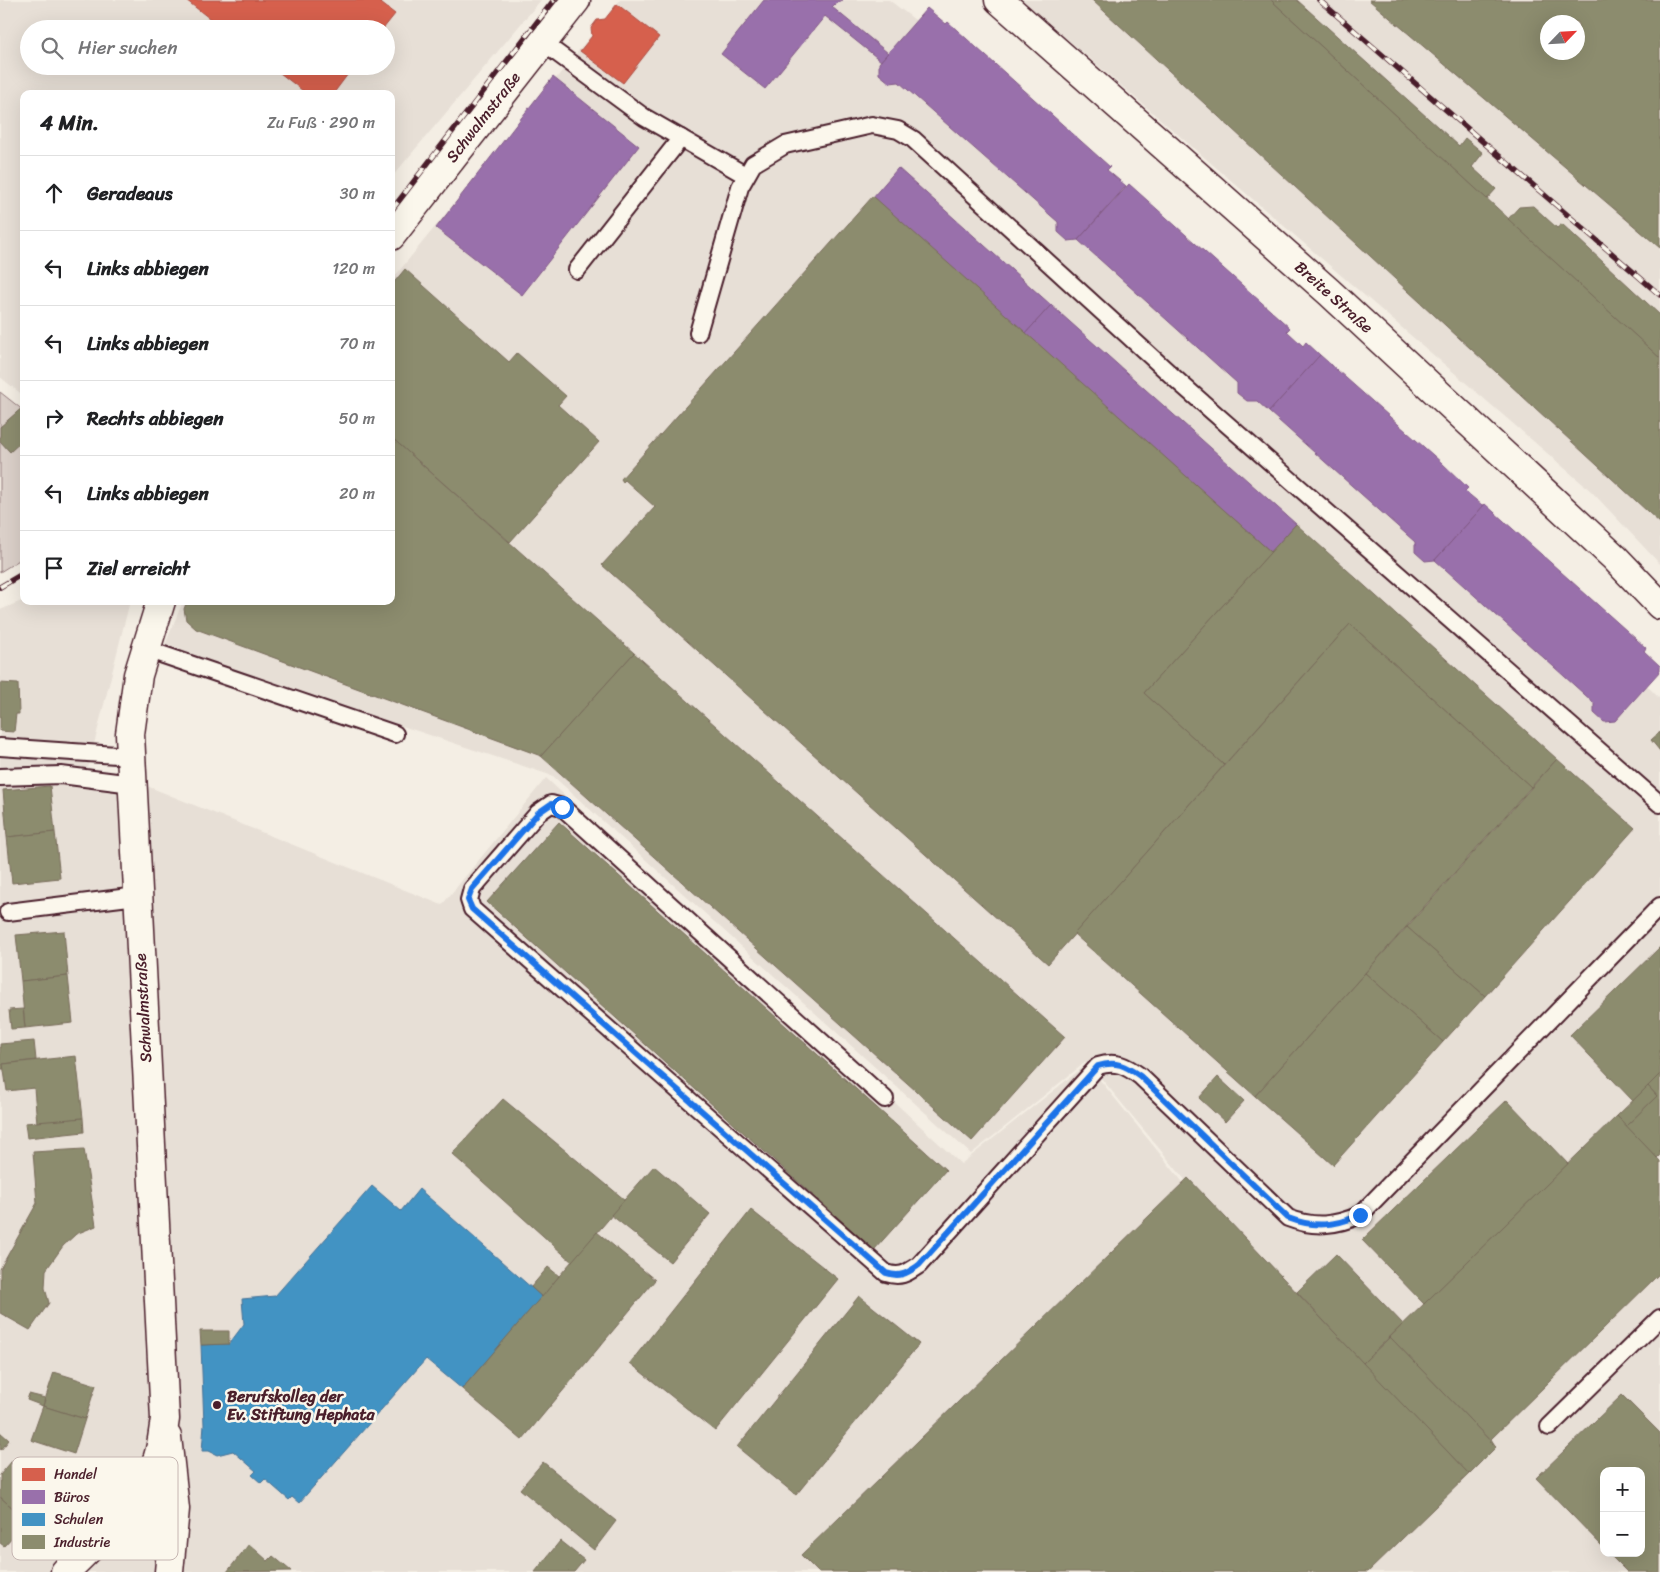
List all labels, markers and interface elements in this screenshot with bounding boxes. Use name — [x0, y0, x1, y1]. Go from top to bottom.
north arrow — [1540, 15, 1585, 60]
search box — [20, 20, 395, 75]
text: Hier suchen — [78, 31, 178, 64]
icon: search — [38, 34, 66, 62]
street label: Schwalmstraße — [438, 65, 528, 169]
text: 4 Min. — [40, 104, 99, 142]
text: Zu Fuß · 290 m — [267, 108, 375, 137]
text: Geradeaus — [87, 177, 173, 210]
icon: ahead — [40, 179, 68, 207]
text: 30 m — [340, 179, 375, 208]
text: Links abbiegen — [87, 252, 209, 285]
street label: Breite Straße — [1288, 253, 1380, 341]
icon: left — [40, 254, 68, 282]
text: 120 m — [332, 254, 375, 283]
text: Links abbiegen — [87, 327, 209, 360]
icon: left — [40, 329, 68, 357]
text: 70 m — [339, 329, 375, 358]
text: Rechts abbiegen — [87, 402, 224, 435]
icon: right — [40, 404, 68, 432]
text: 50 m — [339, 404, 375, 433]
text: Links abbiegen — [87, 477, 209, 510]
icon: left — [40, 479, 68, 507]
text: 20 m — [339, 479, 375, 508]
text: Ziel erreicht — [87, 552, 190, 585]
icon: arrive — [40, 554, 68, 582]
route start — [551, 796, 574, 819]
street label: Schwalmstraße — [126, 952, 160, 1063]
route end — [1349, 1204, 1372, 1227]
place label: Berufskolleg der Ev. Stiftung Hephata — [227, 1382, 375, 1429]
marker: Berufskolleg der Ev. Stiftung Hephata — [211, 1399, 223, 1411]
legend — [12, 1457, 178, 1560]
text: Handel — [54, 1462, 98, 1487]
map controls — [1600, 1467, 1645, 1557]
button: + — [1600, 1467, 1645, 1512]
text: Büros — [54, 1485, 90, 1510]
text: Schulen — [54, 1507, 104, 1532]
button: − — [1600, 1512, 1645, 1557]
text: Industrie — [53, 1530, 110, 1555]

